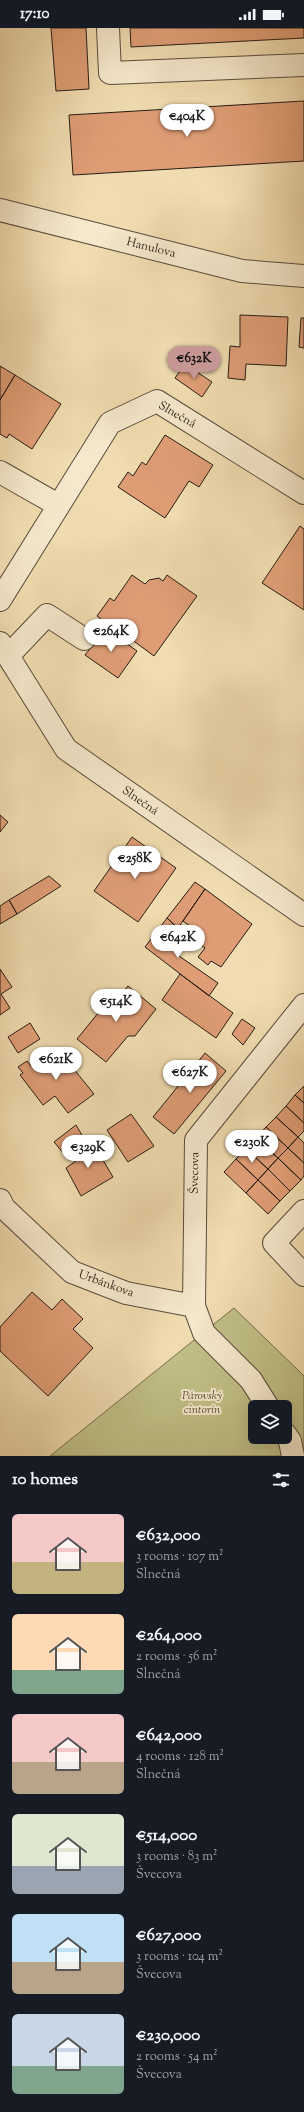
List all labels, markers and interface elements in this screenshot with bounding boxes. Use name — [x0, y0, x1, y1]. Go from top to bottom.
text: 17:10 — [20, 4, 49, 25]
pin: €404K — [159, 104, 215, 138]
text: €404K — [169, 108, 205, 126]
street label: Hanulova — [124, 233, 178, 263]
pin: €632K — [166, 346, 222, 380]
text: €632K — [176, 350, 212, 368]
street label: Slnečná — [155, 397, 200, 433]
pin: €264K — [83, 619, 139, 653]
text: €264K — [93, 623, 129, 641]
street label: Slnečná — [118, 782, 162, 820]
pin: €258K — [107, 846, 163, 880]
text: €258K — [118, 850, 152, 868]
pin: €642K — [150, 925, 206, 959]
text: €642K — [160, 929, 196, 947]
pin: €514K — [88, 989, 144, 1023]
text: €514K — [100, 993, 132, 1011]
pin: €621K — [28, 1047, 84, 1081]
text: €621K — [39, 1051, 73, 1069]
pin: €627K — [162, 1060, 218, 1094]
text: €627K — [172, 1064, 208, 1082]
pin: €230K — [224, 1130, 280, 1164]
text: €230K — [234, 1134, 270, 1152]
pin: €329K — [60, 1135, 116, 1169]
text: €329K — [70, 1139, 106, 1157]
street label: Švecova — [186, 1151, 204, 1194]
street label: Urbánkova — [76, 1266, 137, 1302]
park label: Párovský cintorín — [182, 1387, 222, 1419]
map controls — [248, 1400, 292, 1444]
button: layers — [248, 1400, 292, 1444]
text: 10 homes — [12, 1468, 78, 1492]
icon: filters — [270, 1469, 292, 1491]
text: €632,000 — [136, 1524, 200, 1548]
icon: home — [44, 1530, 92, 1578]
text: 3 rooms · 107 m² — [136, 1548, 223, 1566]
text: Slnečná — [136, 1566, 181, 1584]
text: €264,000 — [136, 1624, 202, 1648]
icon: home — [44, 1630, 92, 1678]
text: 2 rooms · 56 m² — [136, 1648, 217, 1666]
text: Slnečná — [136, 1666, 181, 1684]
text: €642,000 — [136, 1724, 202, 1748]
icon: home — [44, 1730, 92, 1778]
text: 4 rooms · 128 m² — [136, 1748, 224, 1766]
text: Slnečná — [136, 1766, 181, 1784]
text: €514,000 — [136, 1824, 197, 1848]
icon: home — [44, 1830, 92, 1878]
text: 3 rooms · 83 m² — [136, 1848, 217, 1866]
text: Švecova — [136, 1866, 182, 1884]
text: €627,000 — [136, 1924, 201, 1948]
icon: home — [44, 1930, 92, 1978]
text: 3 rooms · 104 m² — [136, 1948, 223, 1966]
text: Švecova — [136, 1966, 182, 1984]
text: €230,000 — [136, 2024, 200, 2048]
icon: home — [44, 2030, 92, 2078]
text: 2 rooms · 54 m² — [136, 2048, 218, 2066]
text: Švecova — [136, 2066, 182, 2084]

